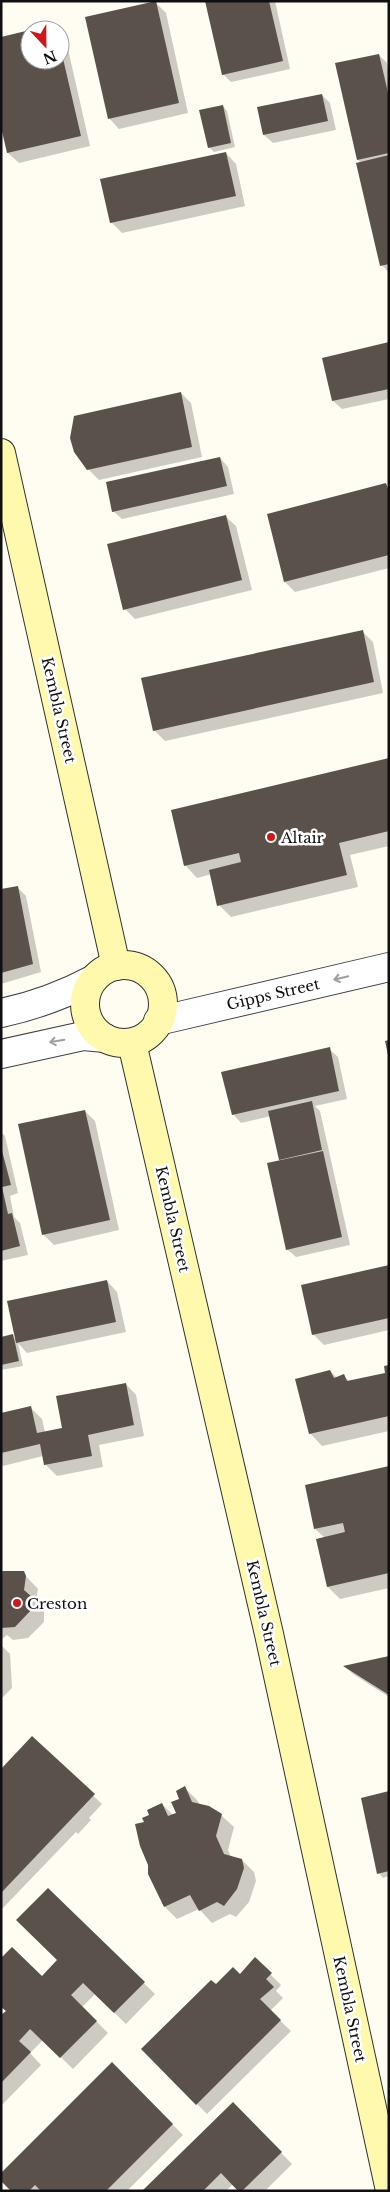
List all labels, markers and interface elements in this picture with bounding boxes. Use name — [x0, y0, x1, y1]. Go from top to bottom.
north arrow — [20, 20, 70, 70]
text: N — [40, 46, 59, 68]
street label: Kembla Street — [38, 655, 81, 765]
place label: Altair — [280, 828, 325, 847]
marker: Altair — [265, 831, 277, 843]
street label: Gipps Street — [225, 974, 322, 1014]
one-way arrow — [334, 974, 350, 983]
one-way arrow — [49, 1037, 65, 1047]
street label: Kembla Street — [152, 1164, 195, 1274]
street label: Kembla Street — [243, 1558, 286, 1668]
place label: Creston — [27, 1594, 87, 1613]
marker: Creston — [11, 1597, 23, 1609]
street label: Kembla Street — [329, 1954, 371, 2064]

